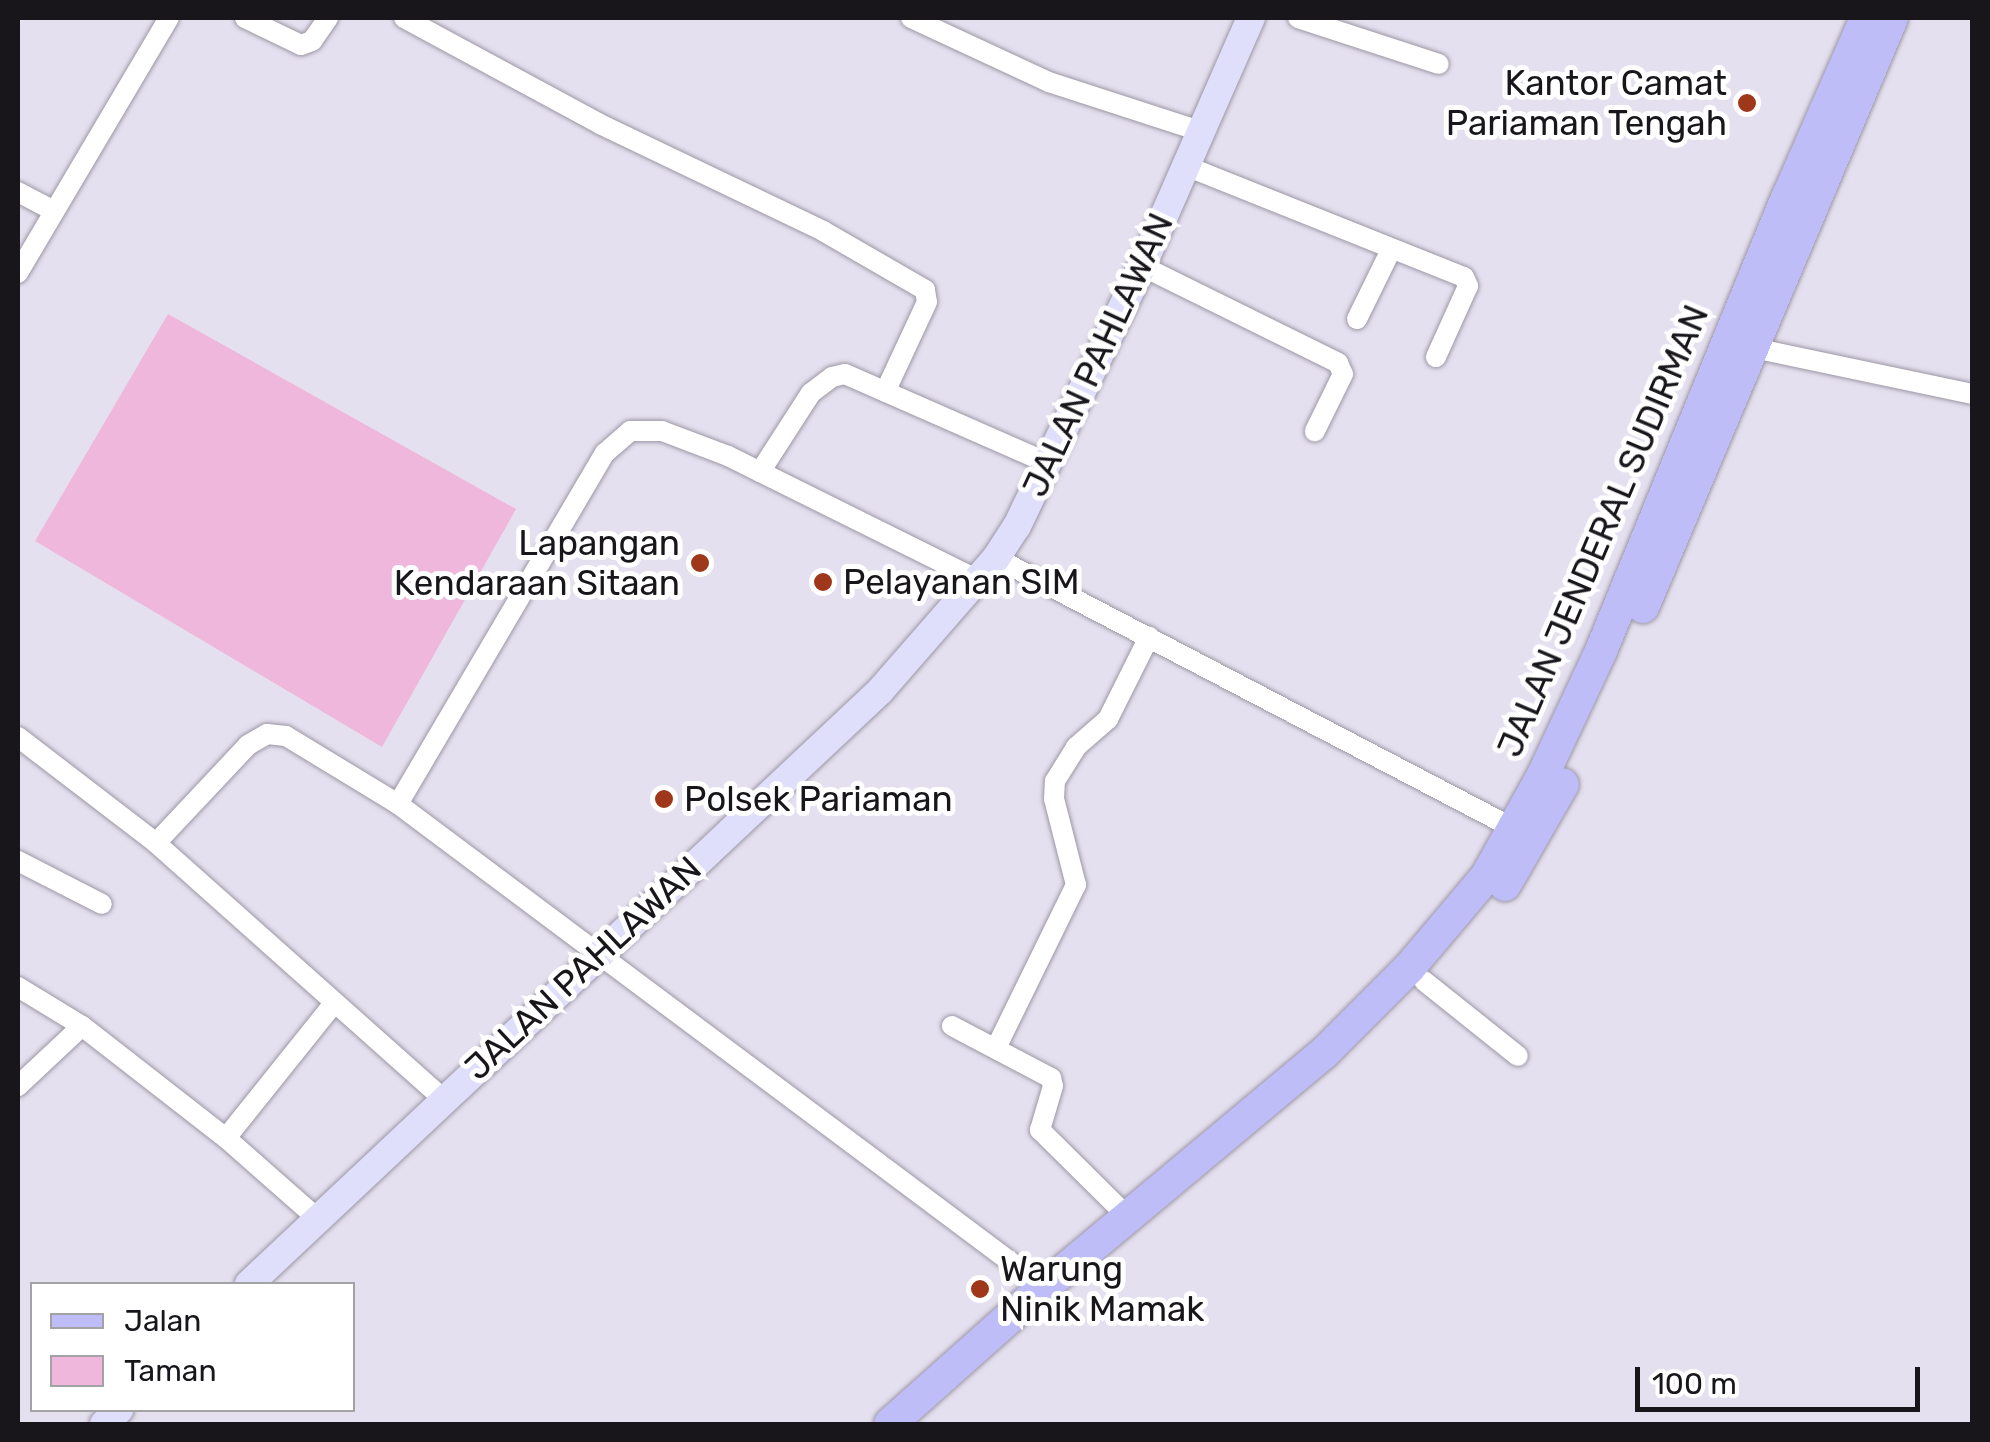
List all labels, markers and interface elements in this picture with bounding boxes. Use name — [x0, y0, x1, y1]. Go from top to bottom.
place label: Kantor Camat Pariaman Tengah — [1445, 62, 1727, 144]
marker: Kantor Camat Pariaman Tengah — [1736, 92, 1758, 114]
street label: JALAN PAHLAWAN — [1014, 207, 1182, 503]
street label: JALAN JENDERAL SUDIRMAN — [1488, 298, 1718, 764]
place label: Lapangan Kendaraan Sitaan — [394, 522, 680, 604]
marker: Lapangan Kendaraan Sitaan — [689, 552, 711, 574]
place label: Pelayanan SIM — [843, 561, 1080, 603]
marker: Pelayanan SIM — [812, 571, 834, 593]
place label: Polsek Pariaman — [684, 778, 953, 820]
marker: Polsek Pariaman — [653, 788, 675, 810]
street label: JALAN PAHLAWAN — [456, 848, 710, 1088]
place label: Warung Ninik Mamak — [1000, 1248, 1205, 1330]
marker: Warung Ninik Mamak — [969, 1278, 991, 1300]
legend — [30, 1282, 355, 1412]
text: Jalan — [124, 1303, 202, 1339]
scale bar — [1640, 1347, 1925, 1409]
text: Taman — [124, 1353, 217, 1389]
text: 100 m — [1652, 1366, 1737, 1402]

